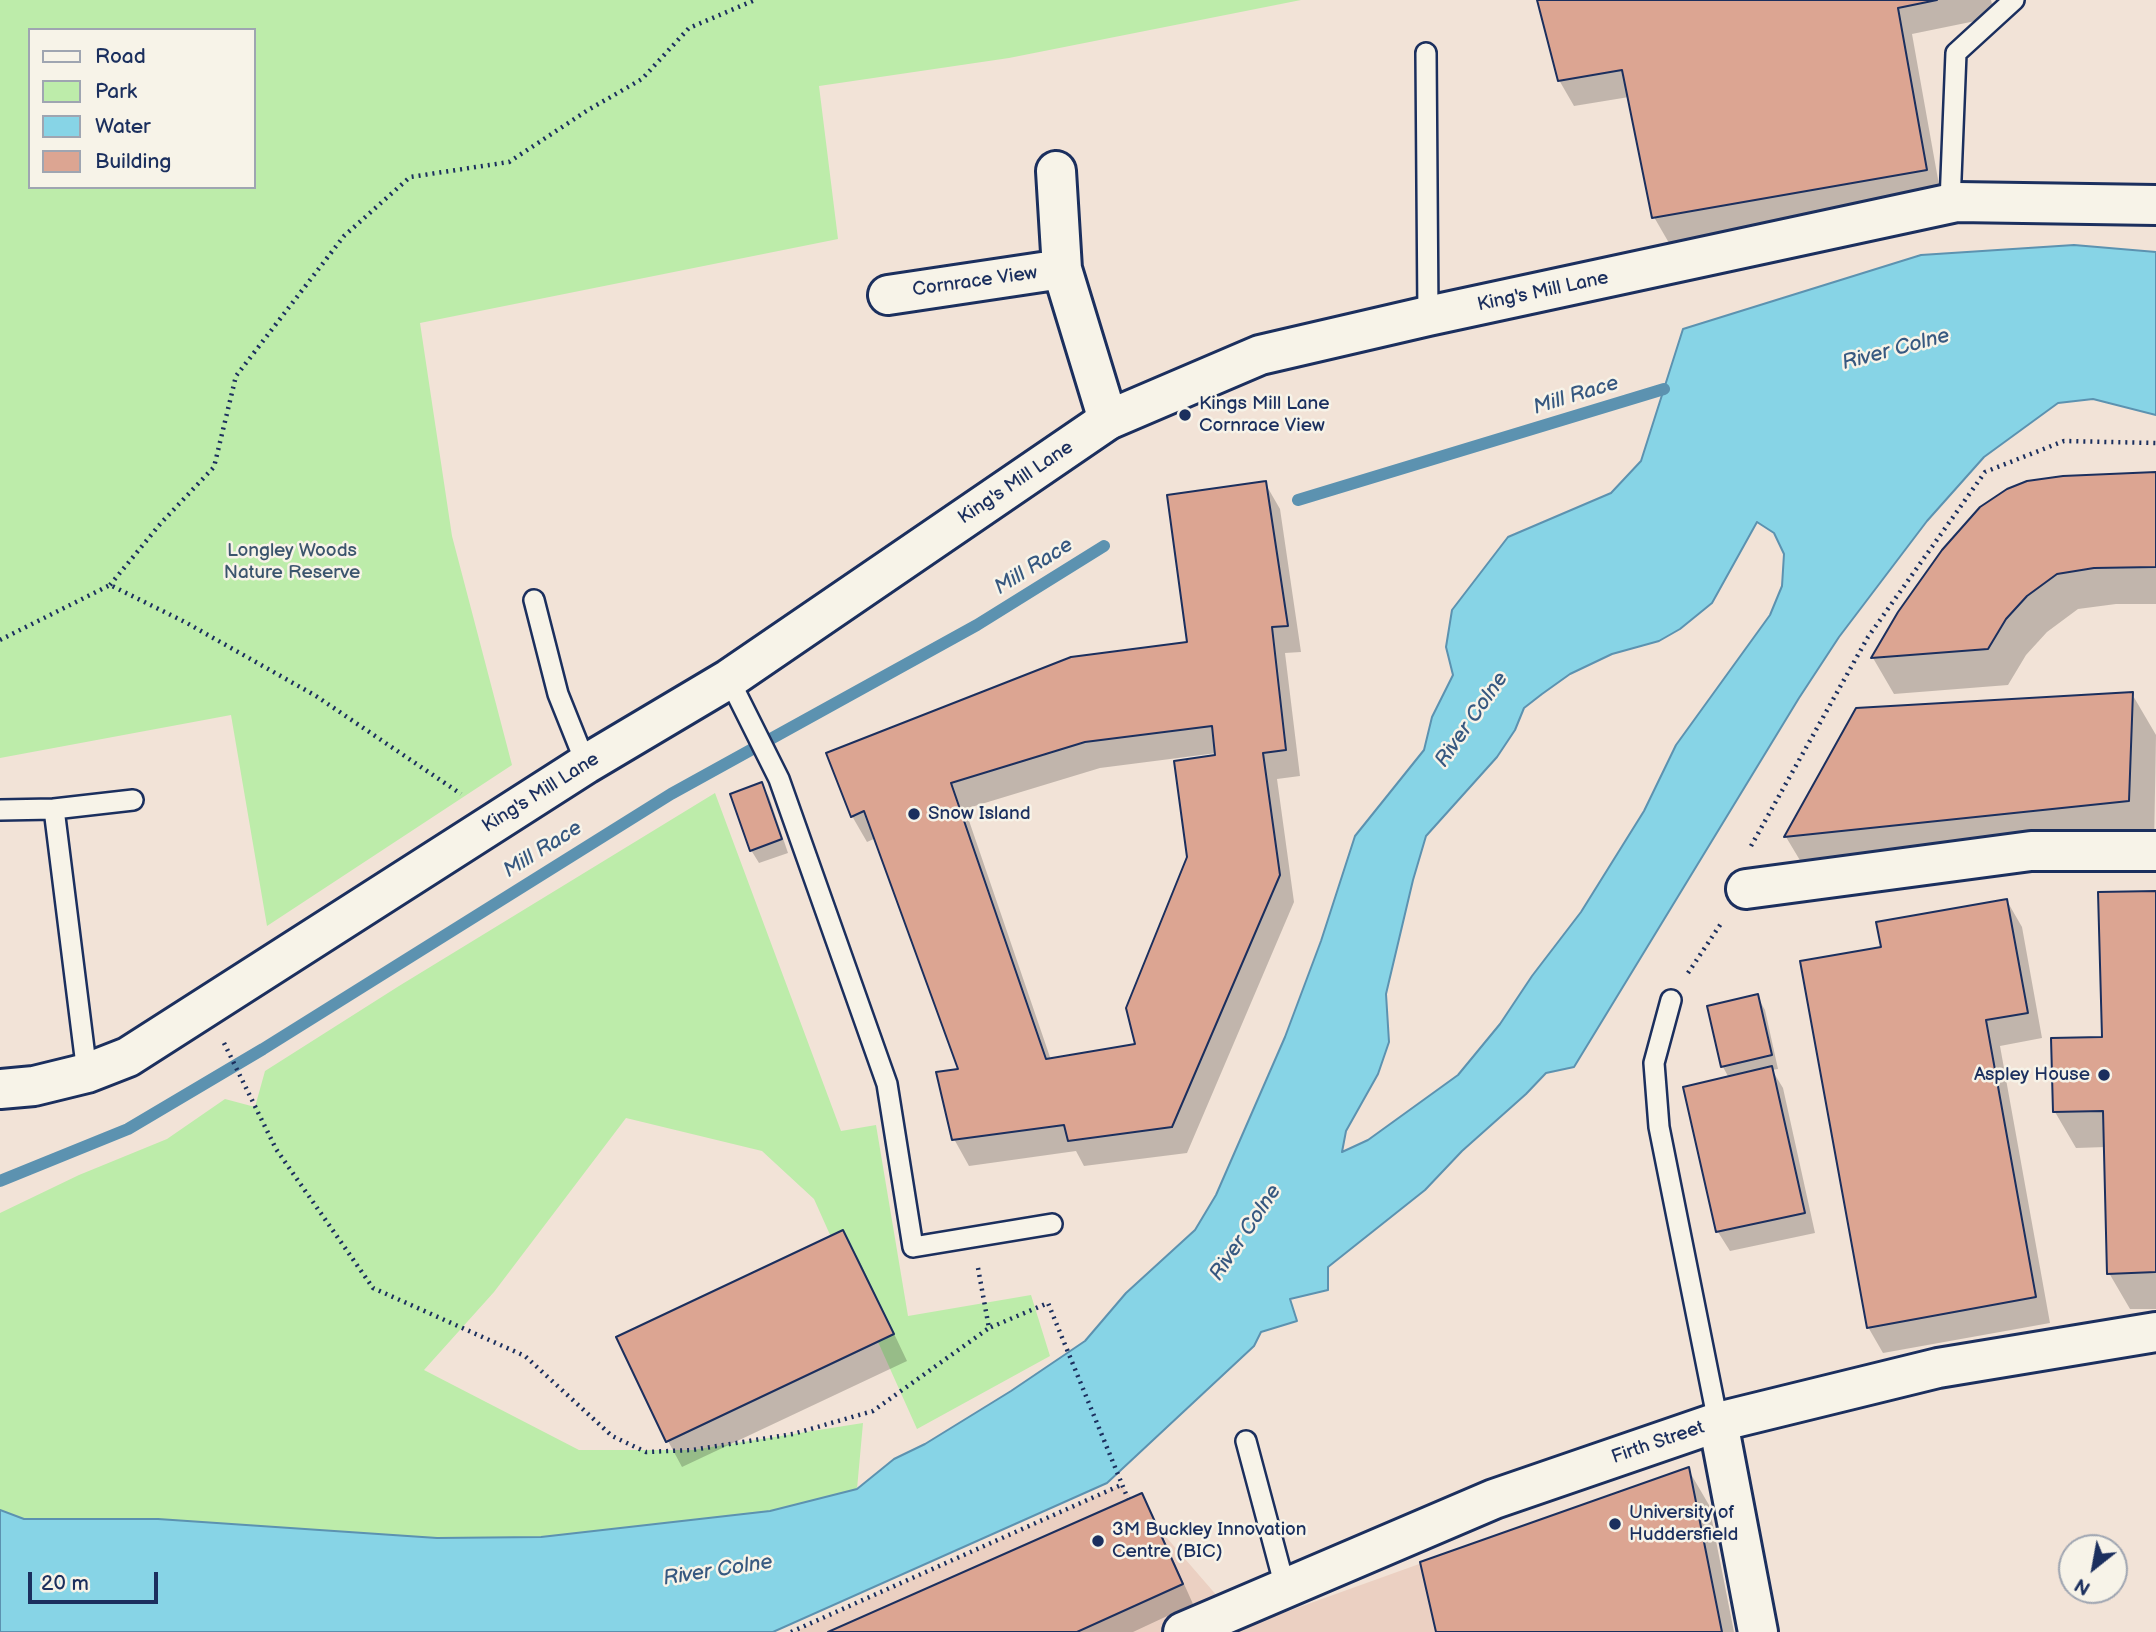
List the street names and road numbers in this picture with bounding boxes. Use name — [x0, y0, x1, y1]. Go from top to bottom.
street label: Cornrace View — [911, 262, 1039, 302]
street label: King's Mill Lane — [1475, 267, 1611, 317]
street label: King's Mill Lane — [954, 436, 1078, 530]
street label: King's Mill Lane — [478, 748, 604, 838]
street label: Firth Street — [1609, 1417, 1707, 1469]

